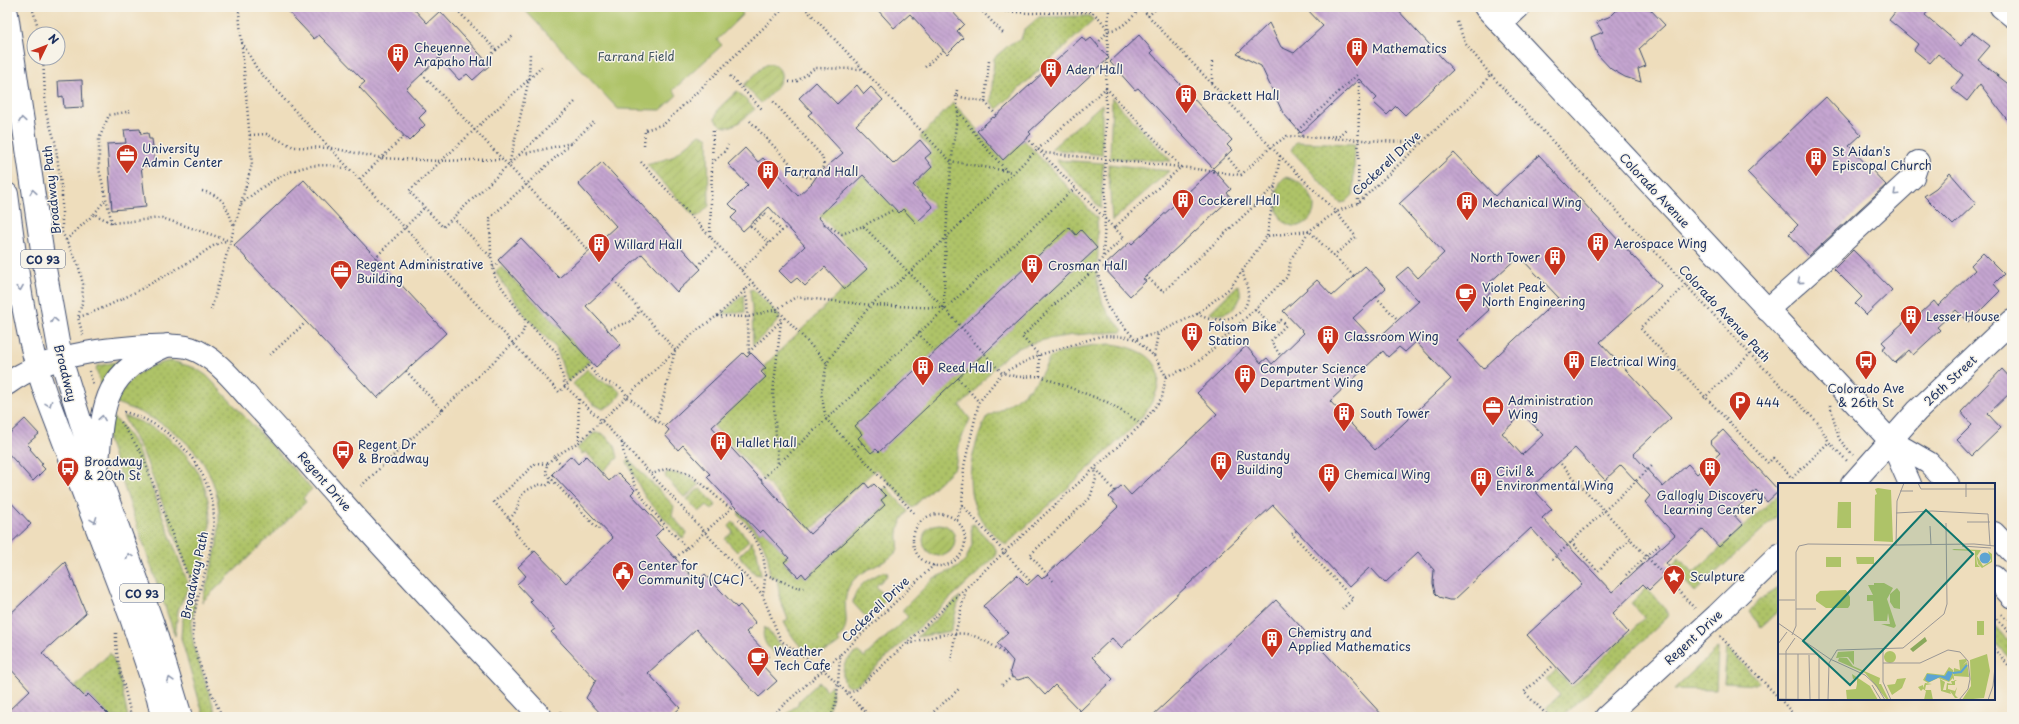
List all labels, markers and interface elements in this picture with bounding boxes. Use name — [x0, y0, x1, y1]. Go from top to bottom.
north arrow — [26, 26, 66, 66]
text: N — [44, 30, 63, 48]
building icon: Mathematics — [1344, 35, 1370, 68]
place label: Cheyenne Arapaho Hall — [414, 38, 492, 70]
place label: Mathematics — [1372, 39, 1447, 57]
building icon: Cheyenne Arapaho Hall — [385, 41, 411, 74]
park label: Farrand Field — [597, 47, 675, 65]
building icon: Aden Hall — [1038, 56, 1064, 89]
place label: Aden Hall — [1066, 60, 1123, 78]
building icon: Brackett Hall — [1173, 82, 1199, 115]
place label: Brackett Hall — [1202, 86, 1279, 104]
one-way arrow — [18, 117, 27, 123]
street label: Cockerell Drive — [1348, 126, 1424, 200]
place label: University Admin Center — [142, 139, 223, 171]
office icon: University Admin Center — [114, 142, 140, 175]
place label: St Aidan's Episcopal Church — [1832, 142, 1932, 174]
street label: Broadway Path — [37, 145, 65, 235]
building icon: St Aidan's Episcopal Church — [1803, 145, 1829, 178]
street label: Colorado Avenue — [1615, 149, 1695, 232]
building icon: Farrand Hall — [755, 158, 781, 191]
place label: Farrand Hall — [784, 162, 858, 180]
building icon: Cockerell Hall — [1170, 187, 1196, 220]
one-way arrow — [1893, 188, 1901, 196]
one-way arrow — [29, 189, 38, 195]
building icon: Mechanical Wing — [1454, 189, 1480, 222]
place label: Cockerell Hall — [1198, 191, 1279, 209]
place label: Mechanical Wing — [1482, 193, 1582, 211]
building icon: Aerospace Wing — [1585, 230, 1611, 263]
building icon: Willard Hall — [586, 231, 612, 264]
place label: Aerospace Wing — [1614, 234, 1707, 252]
place label: Willard Hall — [614, 235, 682, 253]
building icon: North Tower — [1542, 244, 1568, 277]
place label: North Tower — [1470, 248, 1540, 266]
road number: CO 93 — [21, 250, 65, 268]
building icon: Crosman Hall — [1019, 252, 1045, 285]
place label: Regent Administrative Building — [356, 255, 483, 287]
place label: Crosman Hall — [1048, 256, 1127, 274]
office icon: Regent Administrative Building — [328, 258, 354, 291]
street label: Colorado Avenue Path — [1675, 260, 1775, 366]
one-way arrow — [1798, 276, 1805, 283]
place label: Violet Peak North Engineering — [1482, 278, 1586, 310]
cafe icon: Violet Peak North Engineering — [1453, 281, 1479, 314]
one-way arrow — [15, 285, 24, 291]
building icon: Lesser House — [1898, 303, 1924, 336]
place label: Lesser House — [1926, 307, 2000, 325]
one-way arrow — [51, 317, 59, 323]
place label: Folsom Bike Station — [1208, 317, 1277, 349]
building icon: Folsom Bike Station — [1179, 320, 1205, 353]
building icon: Classroom Wing — [1315, 323, 1341, 356]
place label: Classroom Wing — [1344, 327, 1439, 345]
street label: Broadway — [50, 342, 82, 404]
building icon: Electrical Wing — [1561, 348, 1587, 381]
bus stop icon: Colorado Ave & 26th St — [1853, 348, 1879, 381]
street label: 26th Street — [1919, 351, 1981, 409]
place label: Electrical Wing — [1590, 352, 1677, 370]
building icon: Reed Hall — [910, 354, 936, 387]
place label: Reed Hall — [938, 358, 992, 376]
place label: Computer Science Department Wing — [1260, 359, 1366, 391]
building icon: Computer Science Department Wing — [1232, 362, 1258, 395]
place label: Colorado Ave & 26th St — [1828, 379, 1904, 411]
parking icon: 444 — [1727, 389, 1753, 422]
place label: Administration Wing — [1508, 391, 1594, 423]
place label: 444 — [1756, 393, 1780, 411]
office icon: Administration Wing — [1480, 394, 1506, 427]
one-way arrow — [45, 400, 53, 407]
building icon: South Tower — [1331, 400, 1357, 433]
place label: South Tower — [1360, 404, 1430, 422]
one-way arrow — [98, 415, 106, 421]
building icon: Hallet Hall — [708, 429, 734, 462]
place label: Hallet Hall — [736, 433, 797, 451]
place label: Regent Dr & Broadway — [358, 435, 429, 467]
bus stop icon: Regent Dr & Broadway — [330, 438, 356, 471]
place label: Rustandy Building — [1236, 446, 1290, 478]
street label: Regent Drive — [294, 447, 356, 515]
building icon: Rustandy Building — [1208, 449, 1234, 482]
place label: Broadway & 20th St — [84, 452, 143, 484]
bus stop icon: Broadway & 20th St — [55, 455, 81, 488]
building icon: Gallogly Discovery Learning Center — [1697, 455, 1723, 488]
building icon: Chemical Wing — [1316, 461, 1342, 494]
place label: Civil & Environmental Wing — [1496, 462, 1614, 494]
place label: Chemical Wing — [1344, 465, 1431, 483]
building icon: Civil & Environmental Wing — [1468, 465, 1494, 498]
inset map — [1778, 483, 1995, 700]
place label: Gallogly Discovery Learning Center — [1656, 486, 1764, 518]
one-way arrow — [90, 516, 98, 523]
street label: Broadway Path — [176, 529, 212, 621]
one-way arrow — [125, 553, 133, 560]
place label: Center for Community (C4C) — [638, 556, 744, 588]
public building icon: Center for Community (C4C) — [610, 559, 636, 592]
place icon: Sculpture — [1661, 563, 1687, 596]
place label: Sculpture — [1690, 567, 1745, 585]
street label: Cockerell Drive — [837, 572, 913, 646]
road number: CO 93 — [120, 584, 164, 602]
street label: Regent Drive — [1660, 605, 1726, 669]
place label: Chemistry and Applied Mathematics — [1288, 623, 1411, 655]
building icon: Chemistry and Applied Mathematics — [1259, 626, 1285, 659]
place label: Weather Tech Cafe — [774, 642, 831, 674]
cafe icon: Weather Tech Cafe — [745, 645, 771, 678]
one-way arrow — [166, 676, 175, 683]

